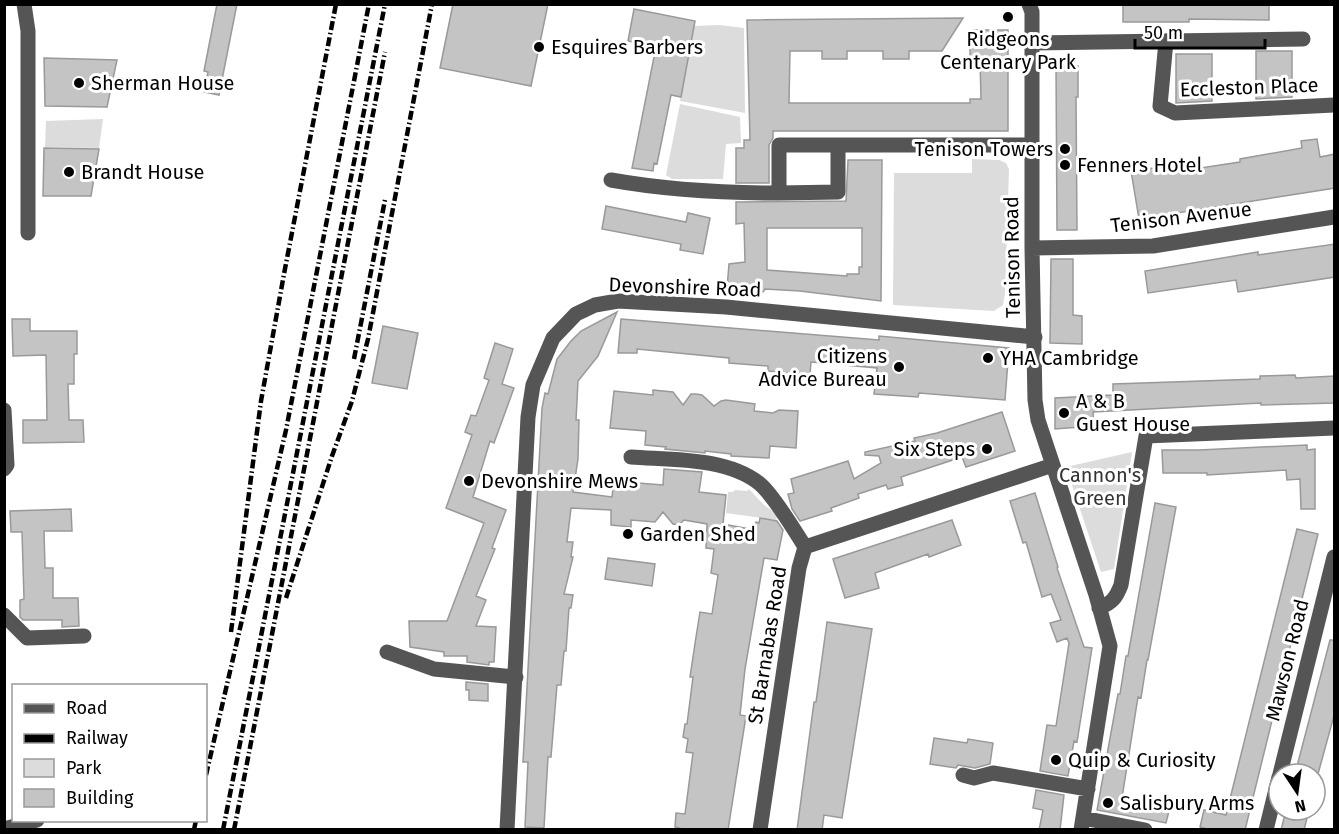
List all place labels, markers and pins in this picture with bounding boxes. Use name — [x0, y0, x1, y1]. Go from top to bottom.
marker: Ridgeons Centenary Park — [1001, 10, 1015, 24]
place label: Ridgeons Centenary Park — [940, 27, 1077, 74]
place label: Esquires Barbers — [551, 35, 703, 59]
marker: Esquires Barbers — [532, 40, 546, 54]
place label: Sherman House — [91, 71, 234, 95]
marker: Sherman House — [72, 76, 86, 90]
place label: Tenison Towers — [915, 137, 1053, 161]
marker: Tenison Towers — [1058, 142, 1072, 156]
place label: Fenners Hotel — [1077, 153, 1203, 177]
marker: Fenners Hotel — [1058, 158, 1072, 172]
place label: Brandt House — [81, 160, 204, 184]
marker: Brandt House — [62, 165, 76, 179]
place label: Citizens Advice Bureau — [759, 344, 887, 391]
place label: YHA Cambridge — [1000, 346, 1139, 370]
marker: YHA Cambridge — [981, 351, 995, 365]
marker: Citizens Advice Bureau — [892, 360, 906, 374]
place label: A & B Guest House — [1076, 389, 1190, 436]
marker: A & B Guest House — [1057, 406, 1071, 420]
place label: Six Steps — [894, 437, 975, 461]
marker: Six Steps — [980, 442, 994, 456]
place label: Devonshire Mews — [481, 469, 638, 493]
marker: Devonshire Mews — [462, 474, 476, 488]
place label: Garden Shed — [640, 522, 756, 546]
marker: Garden Shed — [621, 527, 635, 541]
place label: Quip & Curiosity — [1068, 748, 1216, 772]
marker: Quip & Curiosity — [1049, 753, 1063, 767]
place label: Salisbury Arms — [1120, 791, 1254, 815]
marker: Salisbury Arms — [1101, 796, 1115, 810]

